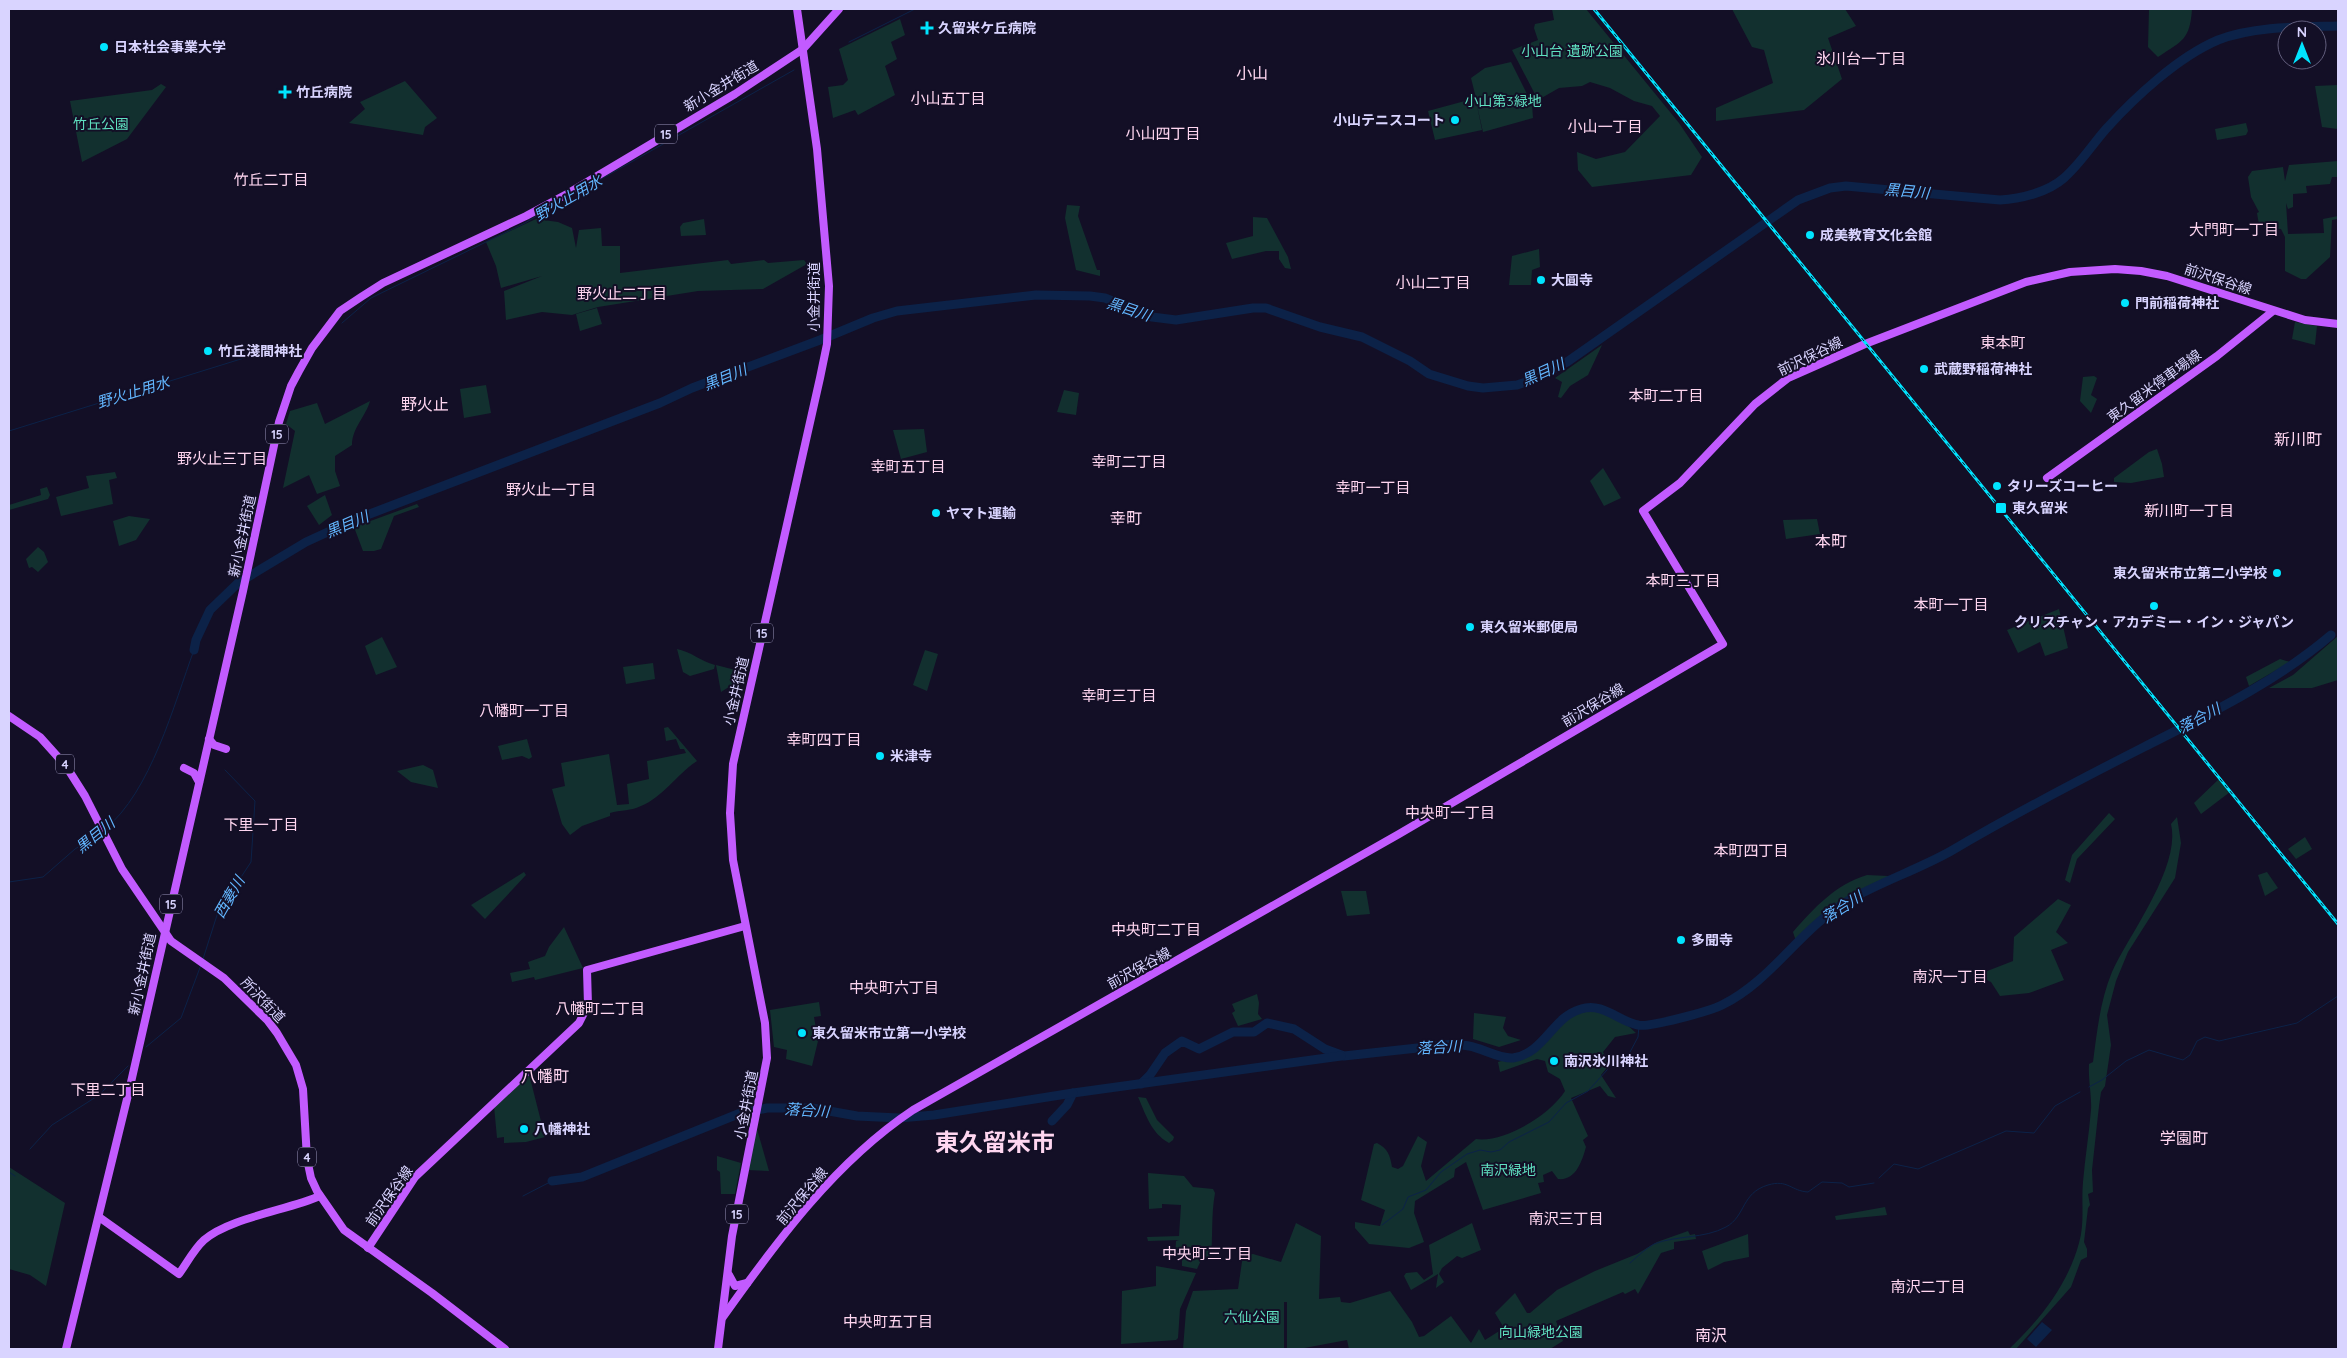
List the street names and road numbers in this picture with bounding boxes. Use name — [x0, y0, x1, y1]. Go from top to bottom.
street label: 新小金井街道 — [680, 57, 762, 115]
road number: 15 — [655, 125, 677, 144]
street label: 前沢保谷線 — [2182, 260, 2254, 298]
street label: 小金井街道 — [805, 262, 823, 332]
street label: 前沢保谷線 — [1775, 333, 1845, 379]
street label: 東久留米停車場線 — [2103, 346, 2205, 426]
road number: 15 — [266, 424, 288, 444]
street label: 新小金井街道 — [224, 493, 260, 579]
road number: 15 — [751, 624, 773, 642]
street label: 小金井街道 — [719, 655, 753, 727]
street label: 前沢保谷線 — [1558, 679, 1628, 731]
road number: 4 — [56, 754, 74, 774]
road number: 15 — [160, 894, 182, 914]
street label: 新小金井街道 — [124, 931, 160, 1017]
street label: 前沢保谷線 — [1104, 943, 1174, 993]
street label: 所沢街道 — [237, 974, 289, 1026]
street label: 小金井街道 — [730, 1069, 762, 1141]
road number: 4 — [298, 1148, 316, 1166]
street label: 前沢保谷線 — [362, 1162, 416, 1230]
street label: 前沢保谷線 — [773, 1163, 831, 1229]
road number: 15 — [726, 1204, 748, 1224]

